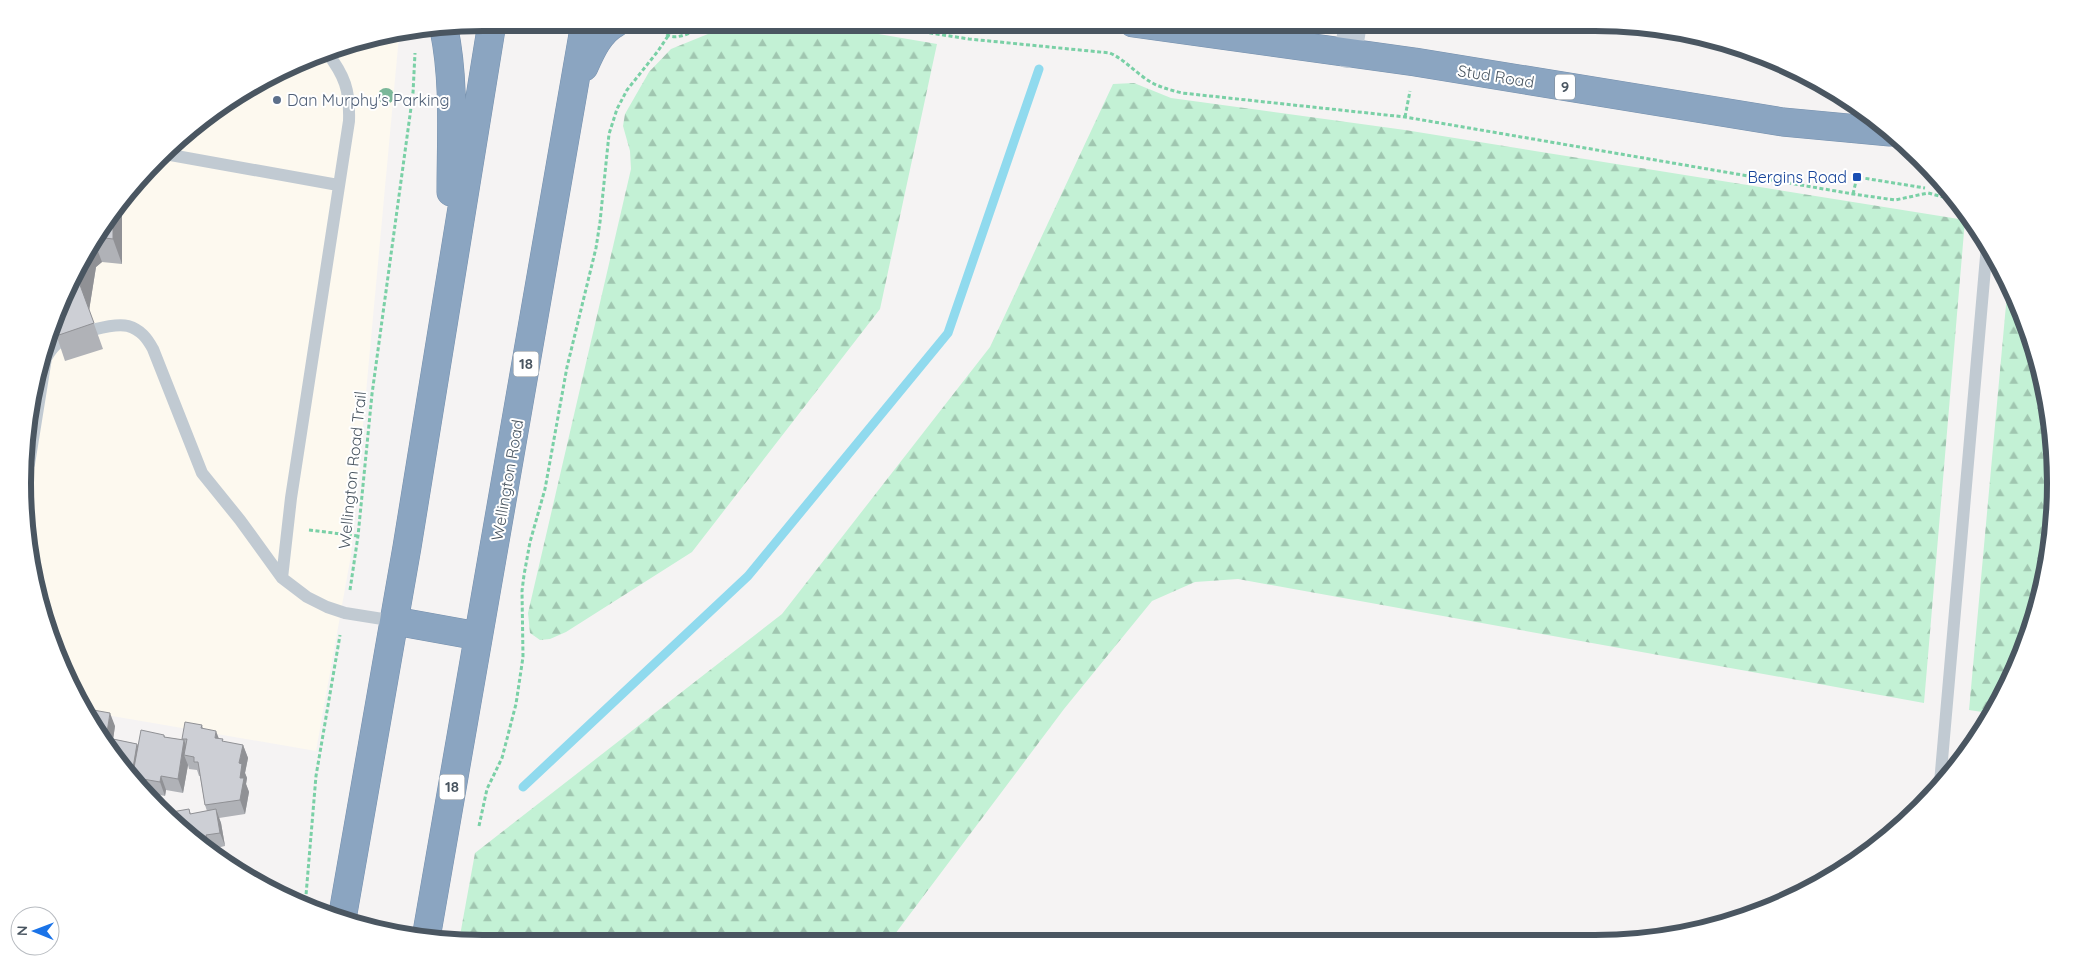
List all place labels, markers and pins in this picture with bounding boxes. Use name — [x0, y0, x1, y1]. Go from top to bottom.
place label: Dan Murphy's Parking — [287, 90, 450, 110]
marker: Dan Murphy's Parking — [271, 94, 283, 106]
place label: Bergins Road — [1747, 167, 1847, 187]
marker: Bergins Road — [1851, 171, 1863, 183]

